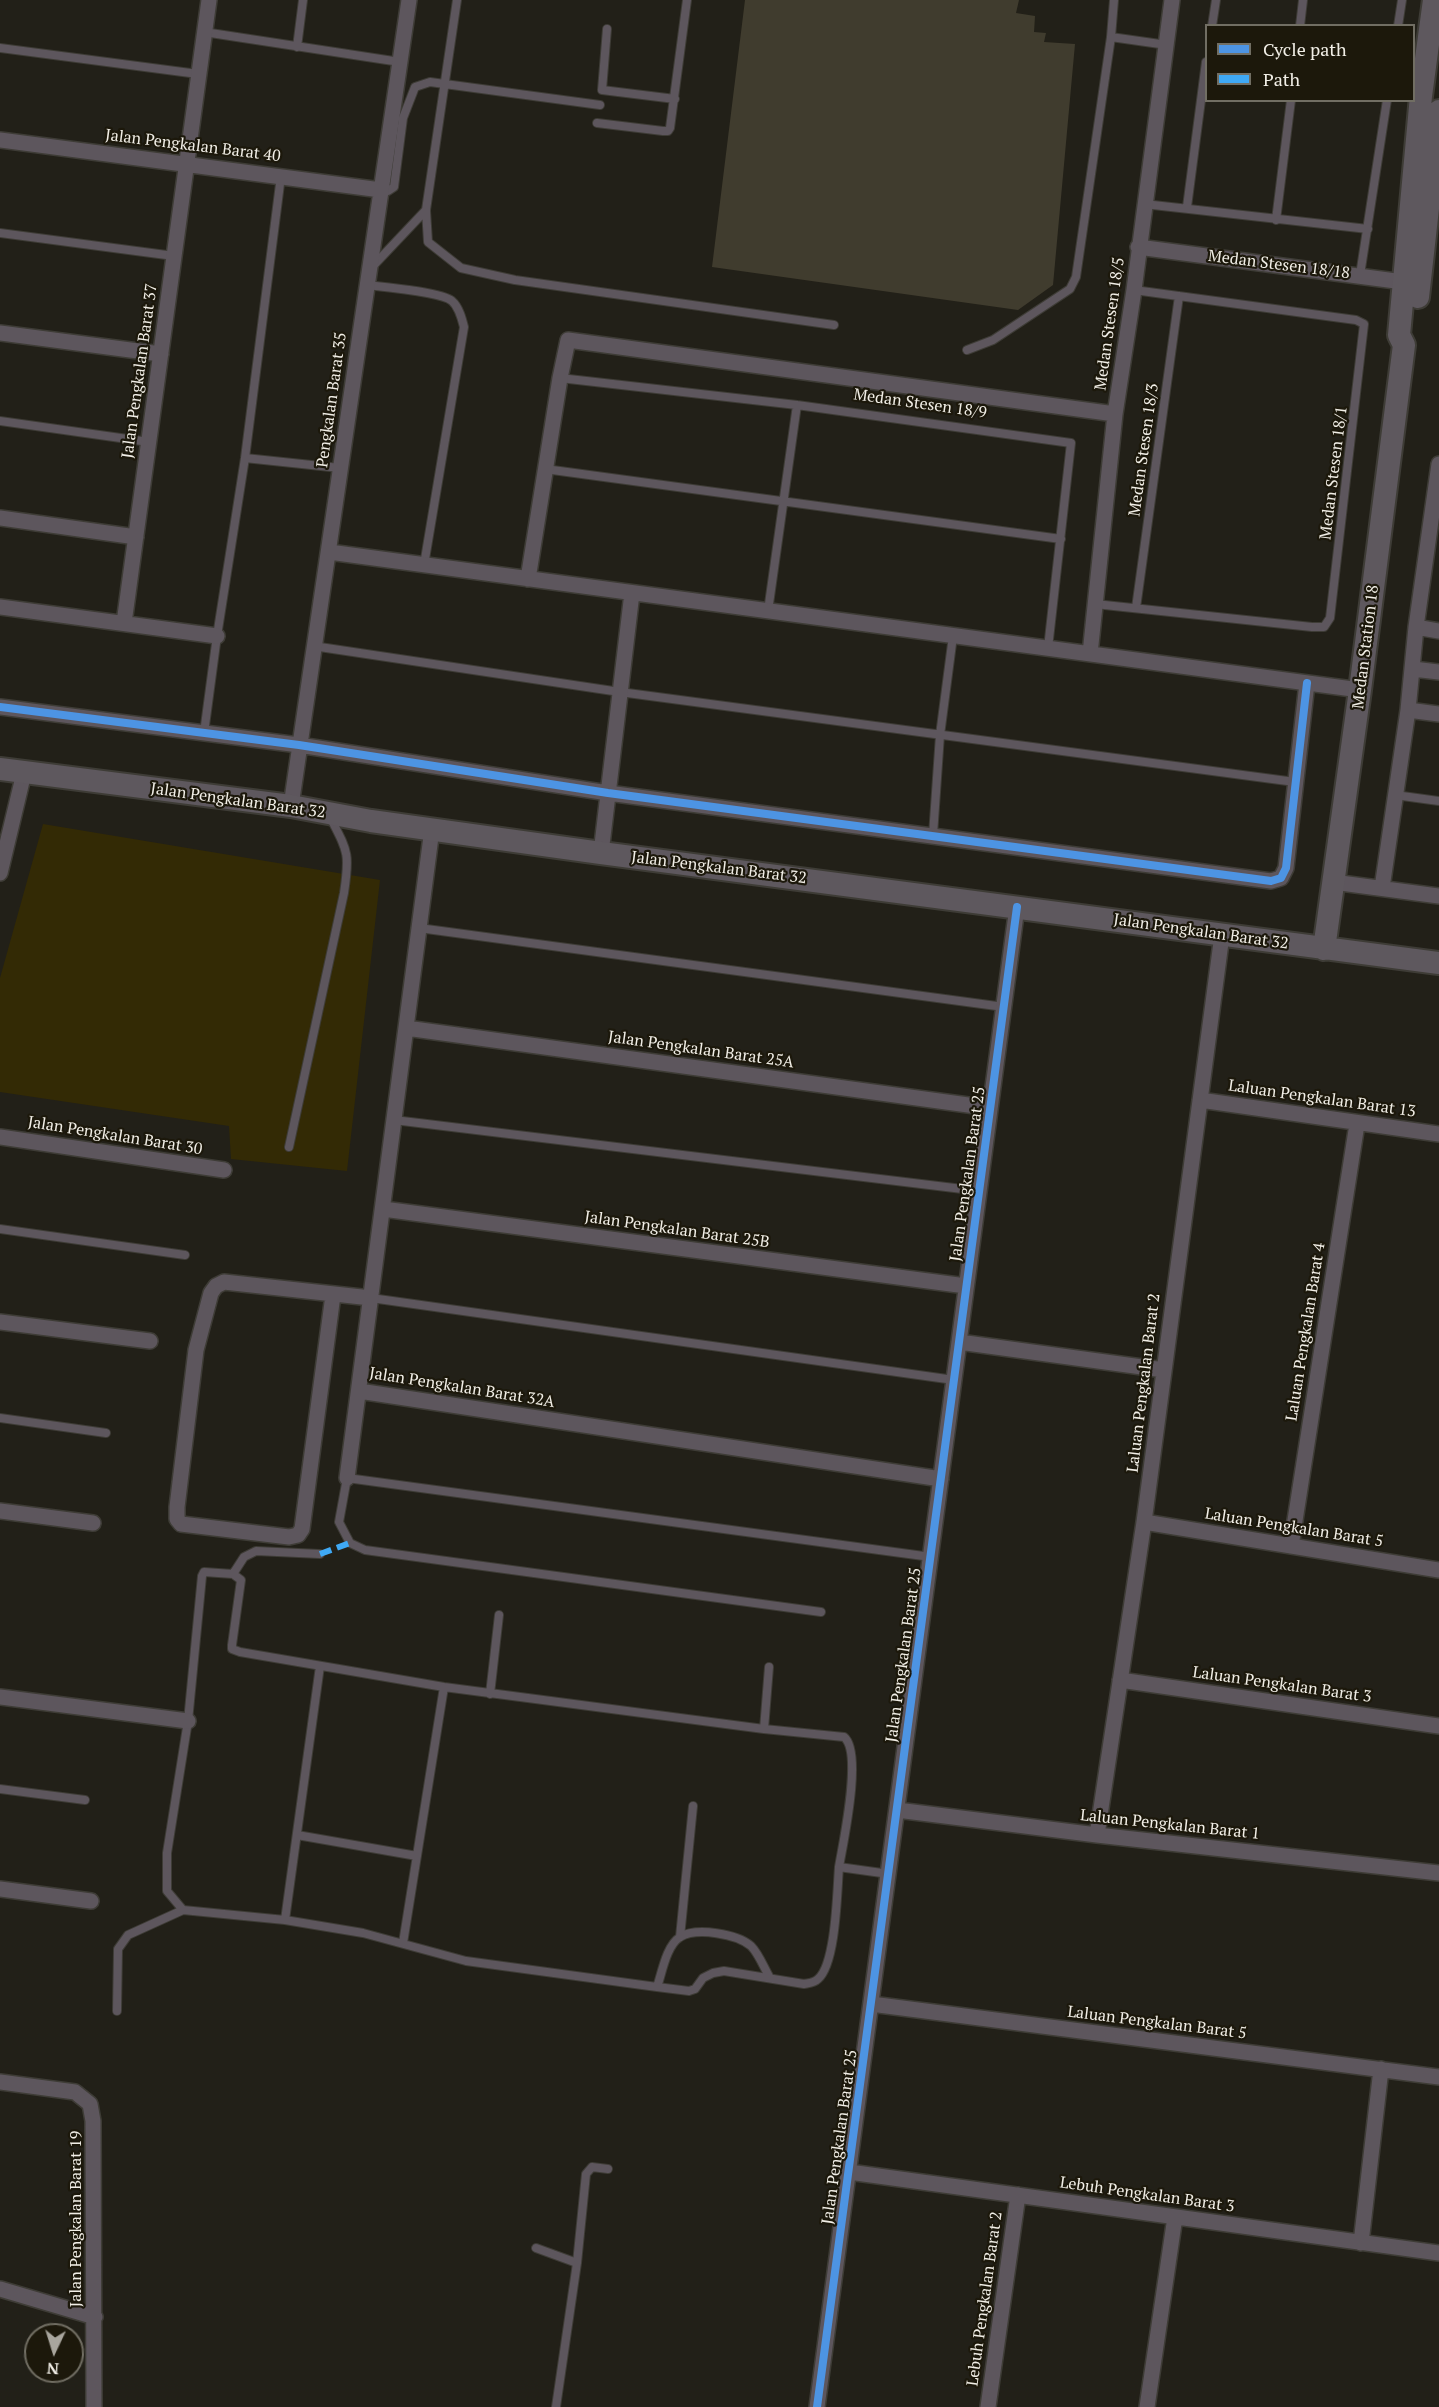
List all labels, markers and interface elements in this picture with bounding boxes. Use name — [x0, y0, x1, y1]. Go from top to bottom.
legend — [1205, 24, 1415, 102]
text: Cycle path — [1263, 37, 1347, 61]
text: Path — [1263, 67, 1300, 91]
street label: Jalan Pengkalan Barat 40 — [104, 126, 282, 166]
street label: Medan Stesen 18/18 — [1207, 247, 1351, 283]
street label: Medan Stesen 18/5 — [1091, 256, 1129, 392]
street label: Jalan Pengkalan Barat 37 — [118, 282, 162, 460]
street label: Pengkalan Barat 35 — [313, 331, 351, 469]
street label: Medan Stesen 18/3 — [1125, 382, 1163, 518]
street label: Medan Stesen 18/9 — [852, 385, 988, 423]
street label: Medan Stesen 18/1 — [1316, 405, 1352, 541]
street label: Medan Station 18 — [1349, 584, 1383, 710]
street label: Jalan Pengkalan Barat 32 — [149, 779, 327, 823]
street label: Jalan Pengkalan Barat 32 — [630, 848, 808, 888]
street label: Jalan Pengkalan Barat 32 — [1112, 910, 1290, 954]
street label: Jalan Pengkalan Barat 25A — [607, 1027, 795, 1073]
street label: Laluan Pengkalan Barat 13 — [1227, 1076, 1417, 1122]
street label: Jalan Pengkalan Barat 25 — [946, 1085, 990, 1263]
street label: Jalan Pengkalan Barat 30 — [26, 1113, 204, 1159]
street label: Jalan Pengkalan Barat 25B — [583, 1208, 771, 1252]
street label: Laluan Pengkalan Barat 4 — [1282, 1241, 1330, 1423]
street label: Laluan Pengkalan Barat 2 — [1123, 1292, 1165, 1474]
street label: Jalan Pengkalan Barat 32A — [368, 1364, 556, 1412]
street label: Laluan Pengkalan Barat 5 — [1203, 1504, 1385, 1552]
street label: Jalan Pengkalan Barat 25 — [882, 1566, 926, 1744]
street label: Laluan Pengkalan Barat 3 — [1191, 1663, 1373, 1707]
street label: Laluan Pengkalan Barat 1 — [1079, 1806, 1261, 1844]
street label: Laluan Pengkalan Barat 5 — [1066, 2002, 1248, 2044]
street label: Jalan Pengkalan Barat 25 — [818, 2048, 862, 2226]
street label: Jalan Pengkalan Barat 19 — [66, 2131, 86, 2307]
street label: Lebuh Pengkalan Barat 3 — [1058, 2173, 1236, 2217]
street label: Lebuh Pengkalan Barat 2 — [963, 2210, 1007, 2388]
north arrow — [24, 2323, 84, 2383]
text: N — [46, 2358, 60, 2380]

